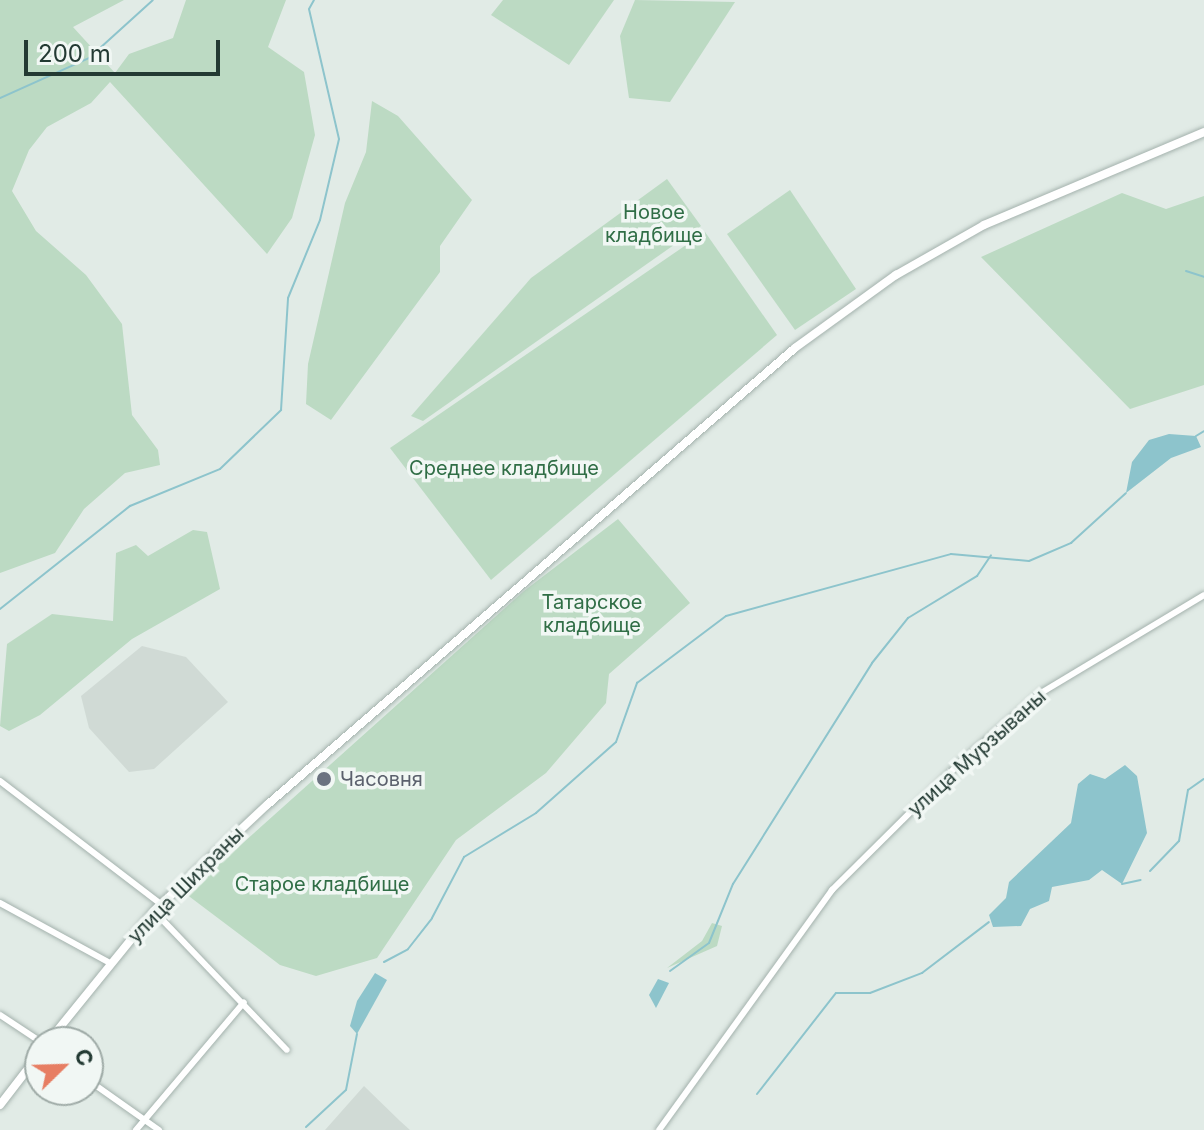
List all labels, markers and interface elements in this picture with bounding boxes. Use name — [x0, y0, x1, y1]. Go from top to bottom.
scale bar — [28, 24, 224, 74]
text: 200 m — [38, 39, 111, 68]
park label: Новое кладбище — [605, 200, 703, 247]
park label: Среднее кладбище — [409, 456, 599, 480]
park label: Татарское кладбище — [542, 590, 642, 637]
street label: улица Мурзываны — [903, 685, 1051, 821]
place label: Часовня — [340, 767, 423, 791]
marker: Часовня — [315, 770, 333, 788]
street label: улица Шихраны — [123, 822, 249, 948]
park label: Старое кладбище — [235, 872, 409, 896]
north arrow — [24, 1026, 104, 1106]
text: С — [69, 1045, 99, 1070]

